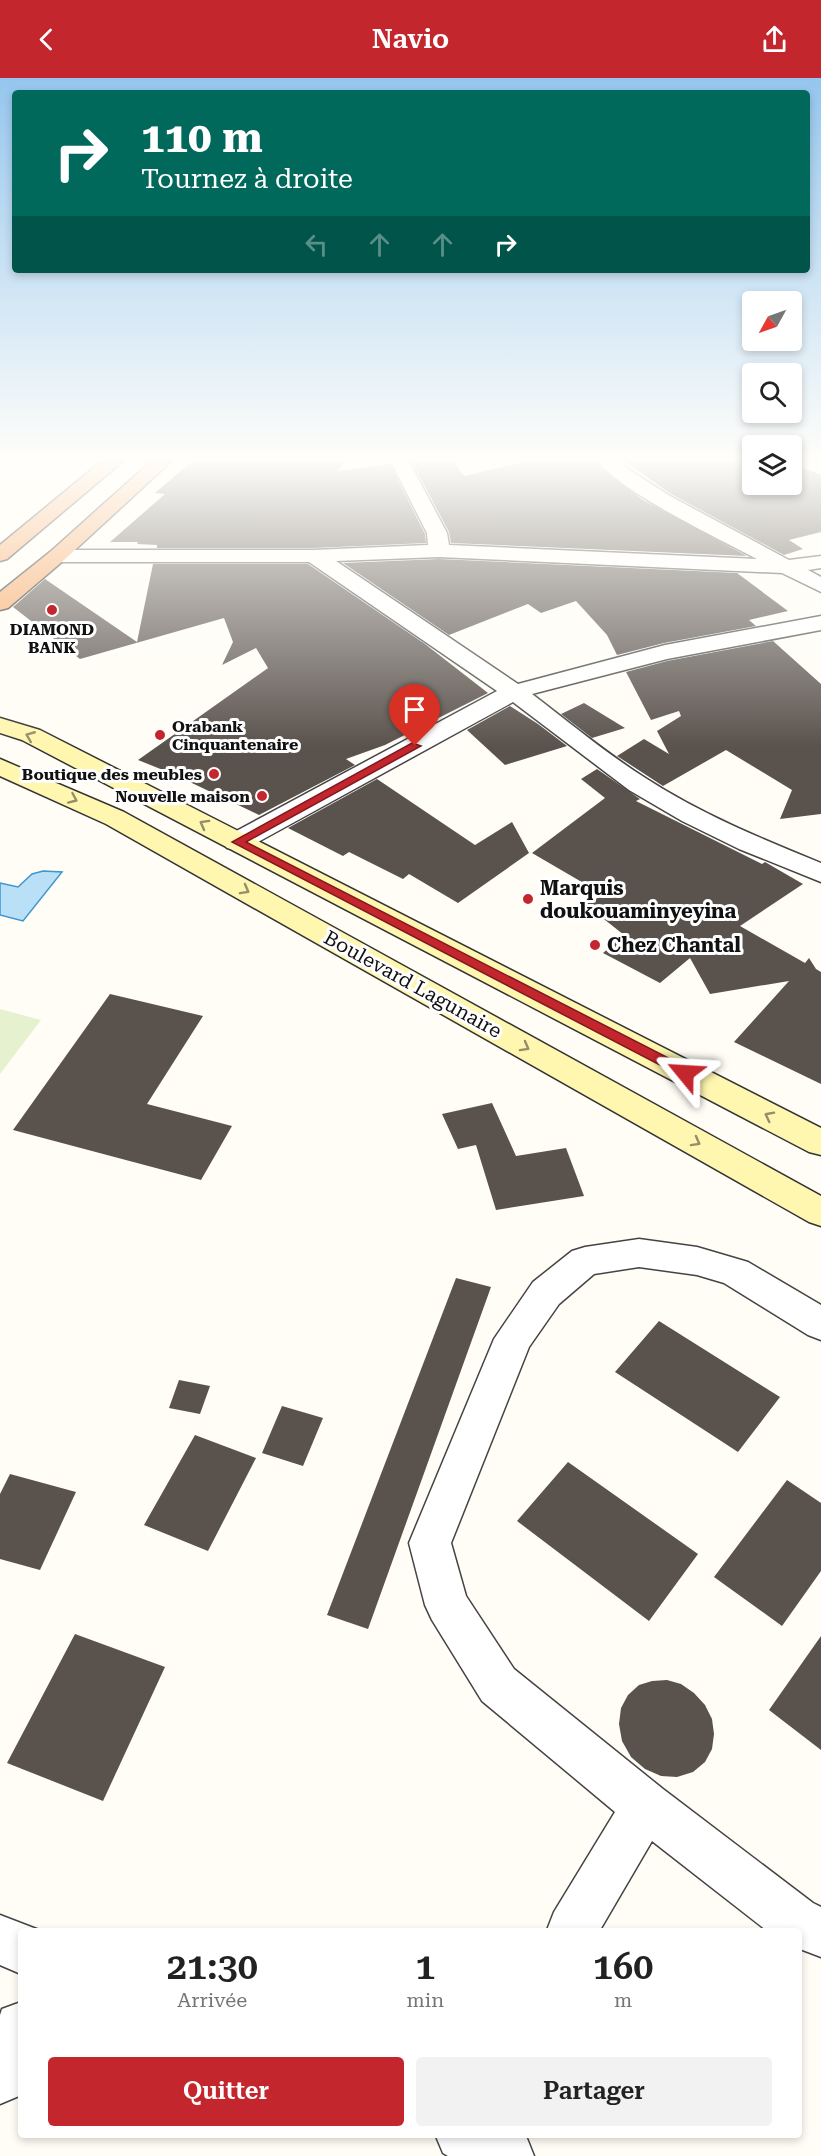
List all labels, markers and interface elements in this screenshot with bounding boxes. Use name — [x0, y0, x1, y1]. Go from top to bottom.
icon: back — [30, 23, 63, 56]
text: Navio — [372, 23, 449, 55]
icon: share — [758, 23, 791, 56]
text: 110 m — [141, 113, 263, 162]
icon: right — [42, 114, 120, 192]
text: Tournez à droite — [141, 163, 353, 195]
icon: left — [300, 228, 333, 261]
icon: ahead — [363, 228, 396, 261]
icon: ahead — [426, 228, 459, 261]
icon: right — [489, 228, 522, 261]
north arrow — [742, 291, 802, 351]
map controls — [742, 291, 802, 495]
button: search — [742, 363, 802, 423]
button: layers — [742, 435, 802, 495]
marker: DIAMOND BANK — [45, 603, 59, 617]
place label: DIAMOND BANK — [10, 620, 94, 657]
pin — [389, 684, 440, 746]
icon: arrive — [398, 693, 431, 726]
place label: Orabank Cinquantenaire — [172, 717, 298, 754]
marker: Orabank Cinquantenaire — [153, 728, 167, 742]
one-way arrow — [26, 731, 37, 743]
place label: Boutique des meubles — [22, 765, 202, 784]
marker: Boutique des meubles — [207, 767, 221, 781]
place label: Nouvelle maison — [115, 787, 250, 806]
marker: Nouvelle maison — [255, 789, 269, 803]
one-way arrow — [66, 791, 77, 803]
one-way arrow — [200, 820, 210, 831]
place label: Marquis doukouaminyeyina — [540, 876, 737, 923]
one-way arrow — [239, 883, 249, 894]
marker: Marquis doukouaminyeyina — [521, 892, 535, 906]
street label: Boulevard Lagunaire — [320, 925, 506, 1043]
place label: Chez Chantal — [607, 933, 741, 957]
marker: Chez Chantal — [588, 938, 602, 952]
one-way arrow — [519, 1039, 529, 1051]
position arrow — [653, 1041, 717, 1105]
one-way arrow — [765, 1112, 776, 1123]
one-way arrow — [689, 1134, 700, 1146]
text: 21:30 — [167, 1946, 258, 1988]
text: 1 — [415, 1946, 435, 1988]
text: 160 — [593, 1946, 653, 1988]
text: Arrivée — [177, 1988, 247, 2012]
text: min — [407, 1988, 444, 2012]
text: m — [614, 1988, 632, 2012]
button: Quitter — [48, 2057, 404, 2126]
button: Partager — [416, 2057, 772, 2126]

